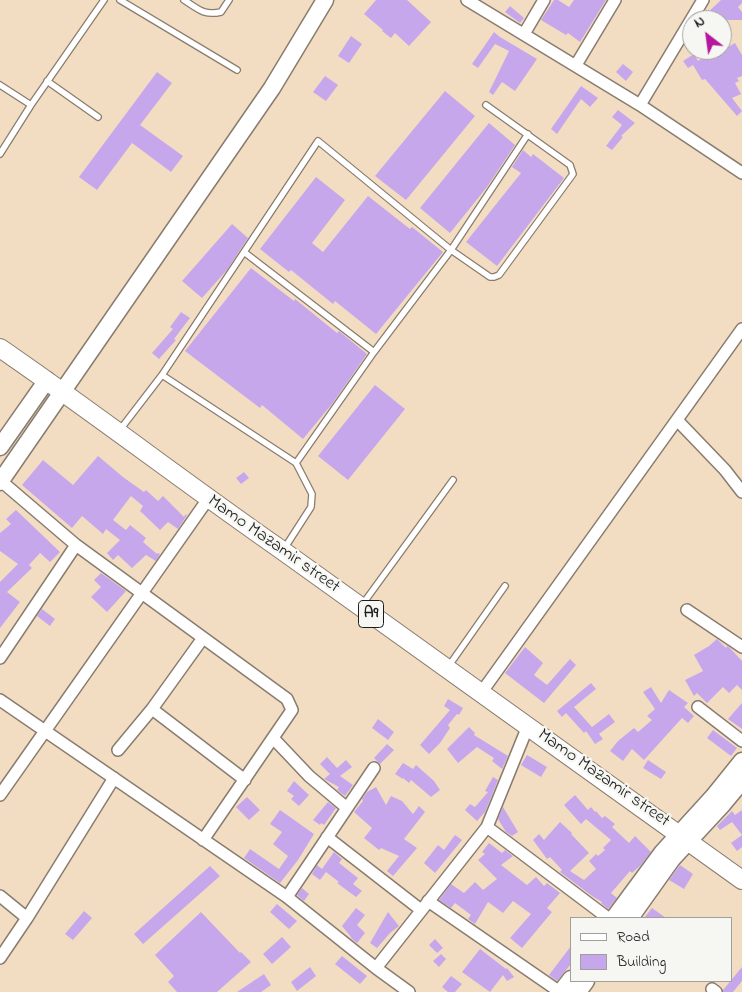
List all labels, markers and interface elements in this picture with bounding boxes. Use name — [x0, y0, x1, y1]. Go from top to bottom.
north arrow — [682, 10, 732, 60]
text: N — [690, 11, 709, 34]
street label: Mamo Mazamir street — [203, 491, 343, 599]
road number: A9 — [358, 600, 384, 628]
street label: Mamo Mazamir street — [533, 725, 673, 833]
legend — [570, 917, 732, 982]
text: Road — [617, 926, 650, 948]
text: Building — [617, 951, 666, 973]

